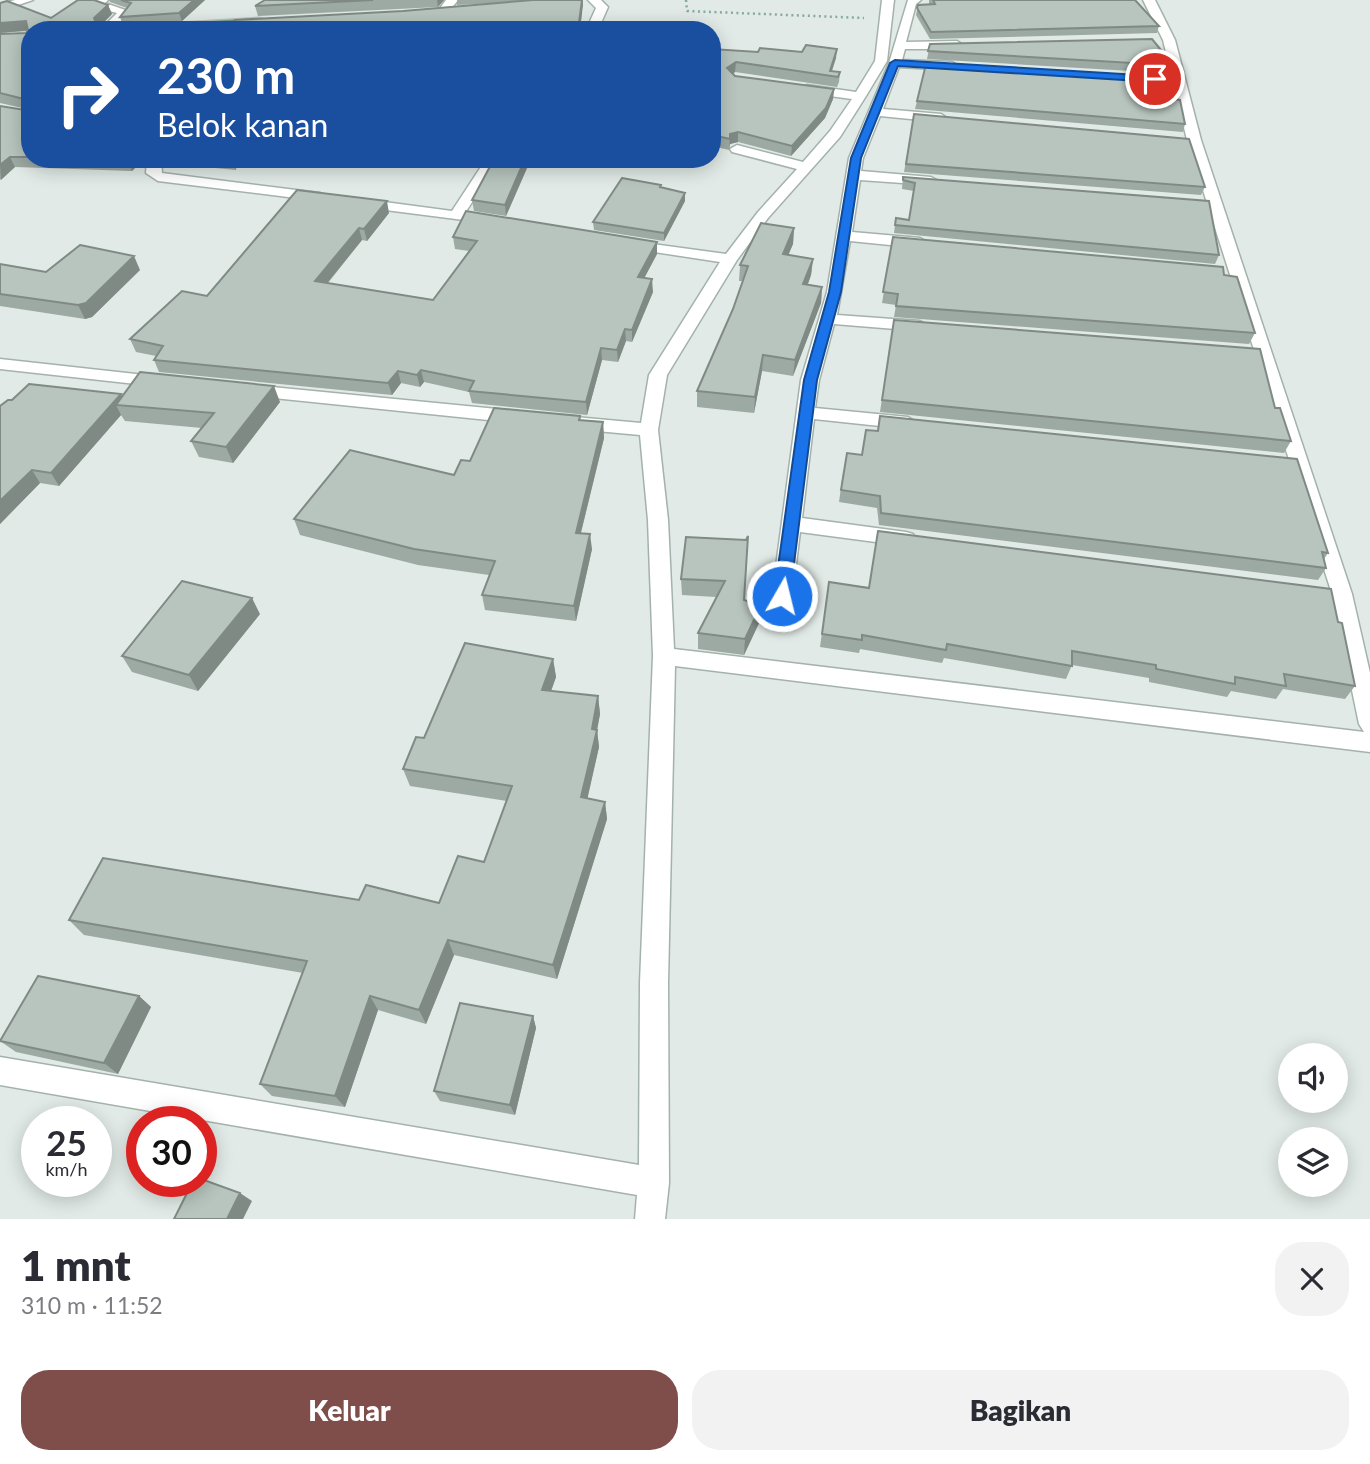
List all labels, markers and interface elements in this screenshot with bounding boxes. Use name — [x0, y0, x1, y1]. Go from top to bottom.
text: 230 m — [157, 46, 295, 104]
icon: right — [42, 49, 133, 140]
pin — [1125, 49, 1185, 109]
icon: arrive — [1136, 60, 1174, 98]
text: Belok kanan — [157, 105, 328, 144]
position arrow — [745, 559, 819, 633]
map controls — [1278, 1043, 1348, 1197]
button: sound — [1278, 1043, 1348, 1113]
speed limit sign: 30 — [126, 1106, 217, 1197]
text: 25 — [46, 1121, 87, 1163]
button: layers — [1278, 1127, 1348, 1197]
text: km/h — [45, 1158, 88, 1180]
text: 1 mnt — [21, 1240, 131, 1290]
button: close — [1275, 1242, 1349, 1316]
text: 310 m · 11:52 — [21, 1291, 163, 1319]
button: Keluar — [21, 1370, 678, 1450]
button: Bagikan — [692, 1370, 1349, 1450]

